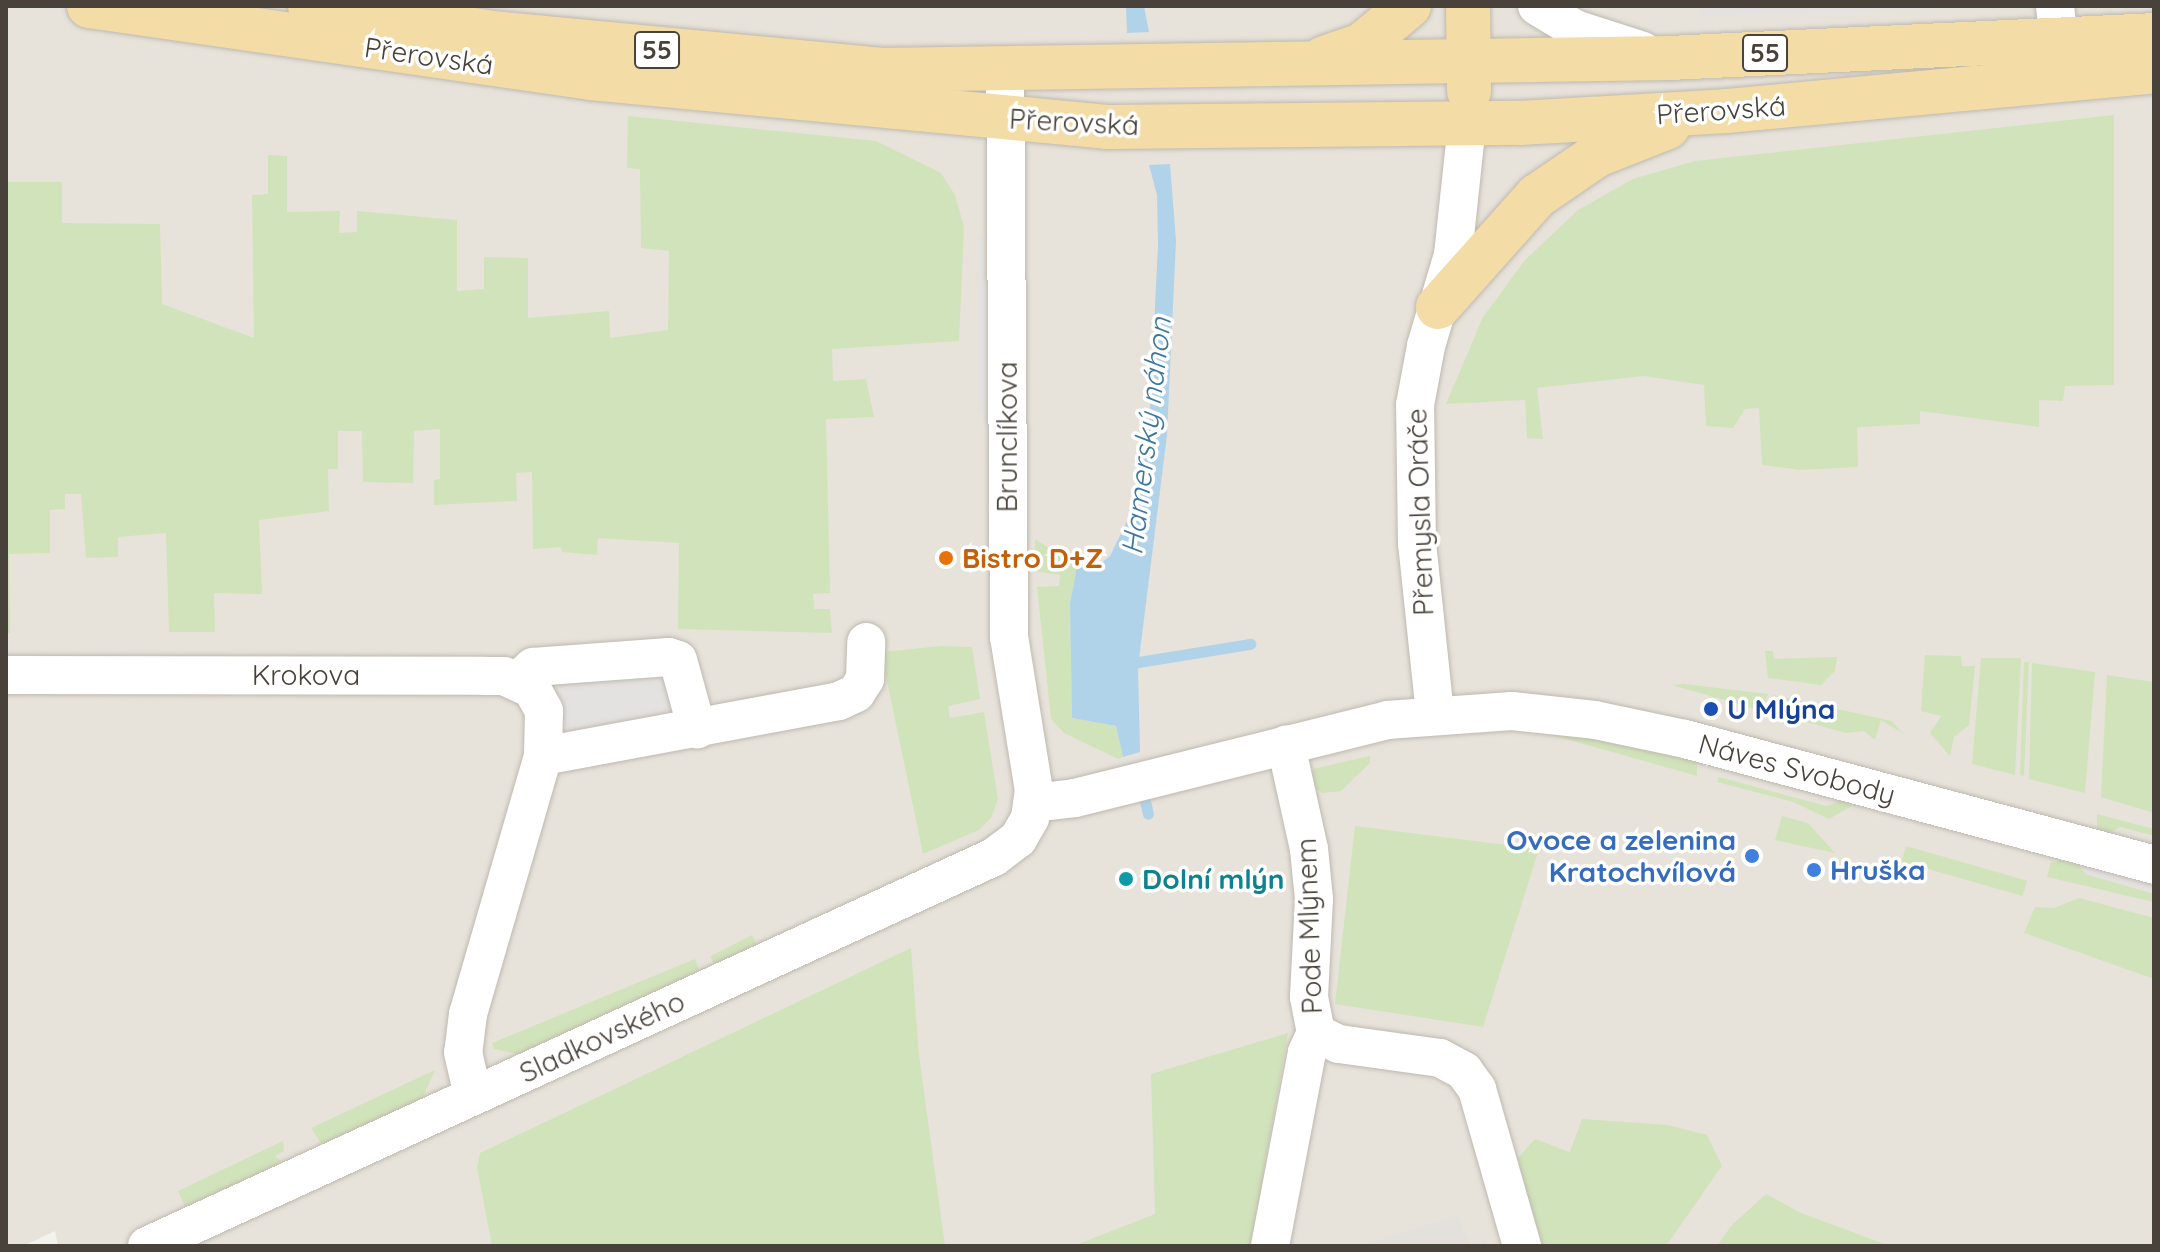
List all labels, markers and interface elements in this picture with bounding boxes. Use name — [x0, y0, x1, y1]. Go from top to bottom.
road number: 55 — [633, 28, 681, 72]
street label: Přerovská — [362, 30, 496, 82]
road number: 55 — [1741, 31, 1789, 75]
street label: Přerovská — [1655, 89, 1787, 131]
street label: Přerovská — [1008, 102, 1140, 142]
water label: Hamerský náhon — [1114, 315, 1178, 557]
street label: Brunclíkova — [990, 362, 1024, 512]
street label: Přemysla Oráče — [1400, 408, 1440, 616]
place label: Bistro D+Z — [962, 541, 1103, 575]
marker: Bistro D+Z — [937, 549, 955, 567]
street label: Krokova — [252, 658, 360, 692]
place label: U Mlýna — [1727, 692, 1835, 726]
marker: U Mlýna — [1702, 700, 1720, 718]
street label: Náves Svobody — [1695, 727, 1899, 811]
place label: Ovoce a zelenina Kratochvílová — [1506, 823, 1736, 889]
street label: Pode Mlýnem — [1289, 837, 1329, 1015]
marker: Ovoce a zelenina Kratochvílová — [1743, 847, 1761, 865]
place label: Hruška — [1830, 853, 1926, 887]
marker: Hruška — [1805, 861, 1823, 879]
place label: Dolní mlýn — [1142, 862, 1284, 896]
marker: Dolní mlýn — [1117, 870, 1135, 888]
street label: Sladkovského — [514, 984, 690, 1090]

